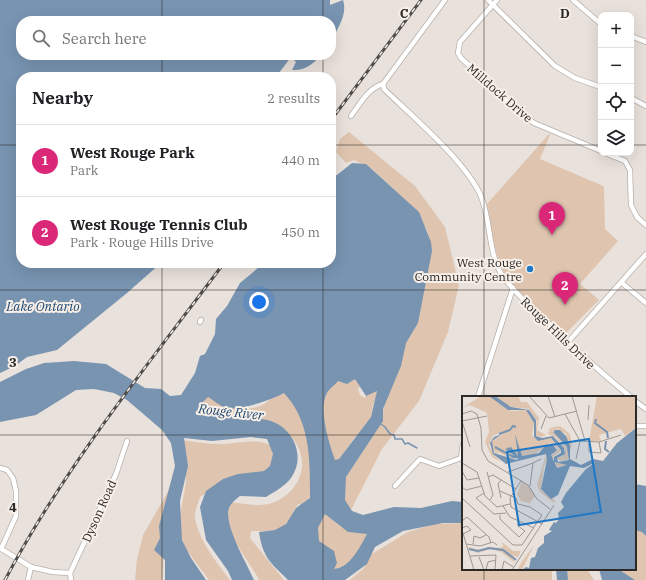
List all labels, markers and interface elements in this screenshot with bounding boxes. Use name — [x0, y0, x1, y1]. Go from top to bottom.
text: C — [400, 5, 409, 22]
text: D — [560, 5, 570, 22]
map controls — [598, 12, 634, 156]
button: + — [598, 12, 634, 48]
search box — [16, 16, 336, 60]
icon: search — [30, 27, 52, 49]
text: Search here — [62, 29, 147, 48]
button: − — [598, 48, 634, 84]
street label: Milldock Drive — [464, 60, 536, 126]
button: locate — [598, 84, 634, 120]
text: Nearby — [32, 87, 93, 109]
text: 2 results — [267, 90, 320, 107]
button: layers — [598, 120, 634, 156]
text: West Rouge Park — [70, 143, 195, 162]
text: 1 — [41, 152, 49, 169]
text: 440 m — [281, 152, 320, 169]
text: Park — [70, 162, 98, 179]
pin: 1 — [539, 202, 565, 235]
text: West Rouge Tennis Club — [70, 215, 248, 234]
text: 2 — [41, 224, 49, 241]
text: 450 m — [281, 224, 320, 241]
text: Park · Rouge Hills Drive — [70, 234, 214, 251]
place label: West Rouge Community Centre — [415, 255, 522, 284]
marker: West Rouge Community Centre — [525, 264, 535, 274]
pin: 2 — [552, 272, 578, 305]
your location — [249, 292, 269, 312]
street label: Rouge Hills Drive — [518, 294, 598, 372]
water label: Lake Ontario — [5, 298, 80, 315]
text: 3 — [9, 354, 17, 371]
inset map — [462, 396, 636, 570]
water label: Rouge River — [197, 400, 265, 424]
street label: Dyson Road — [79, 478, 119, 544]
text: 4 — [9, 499, 17, 516]

